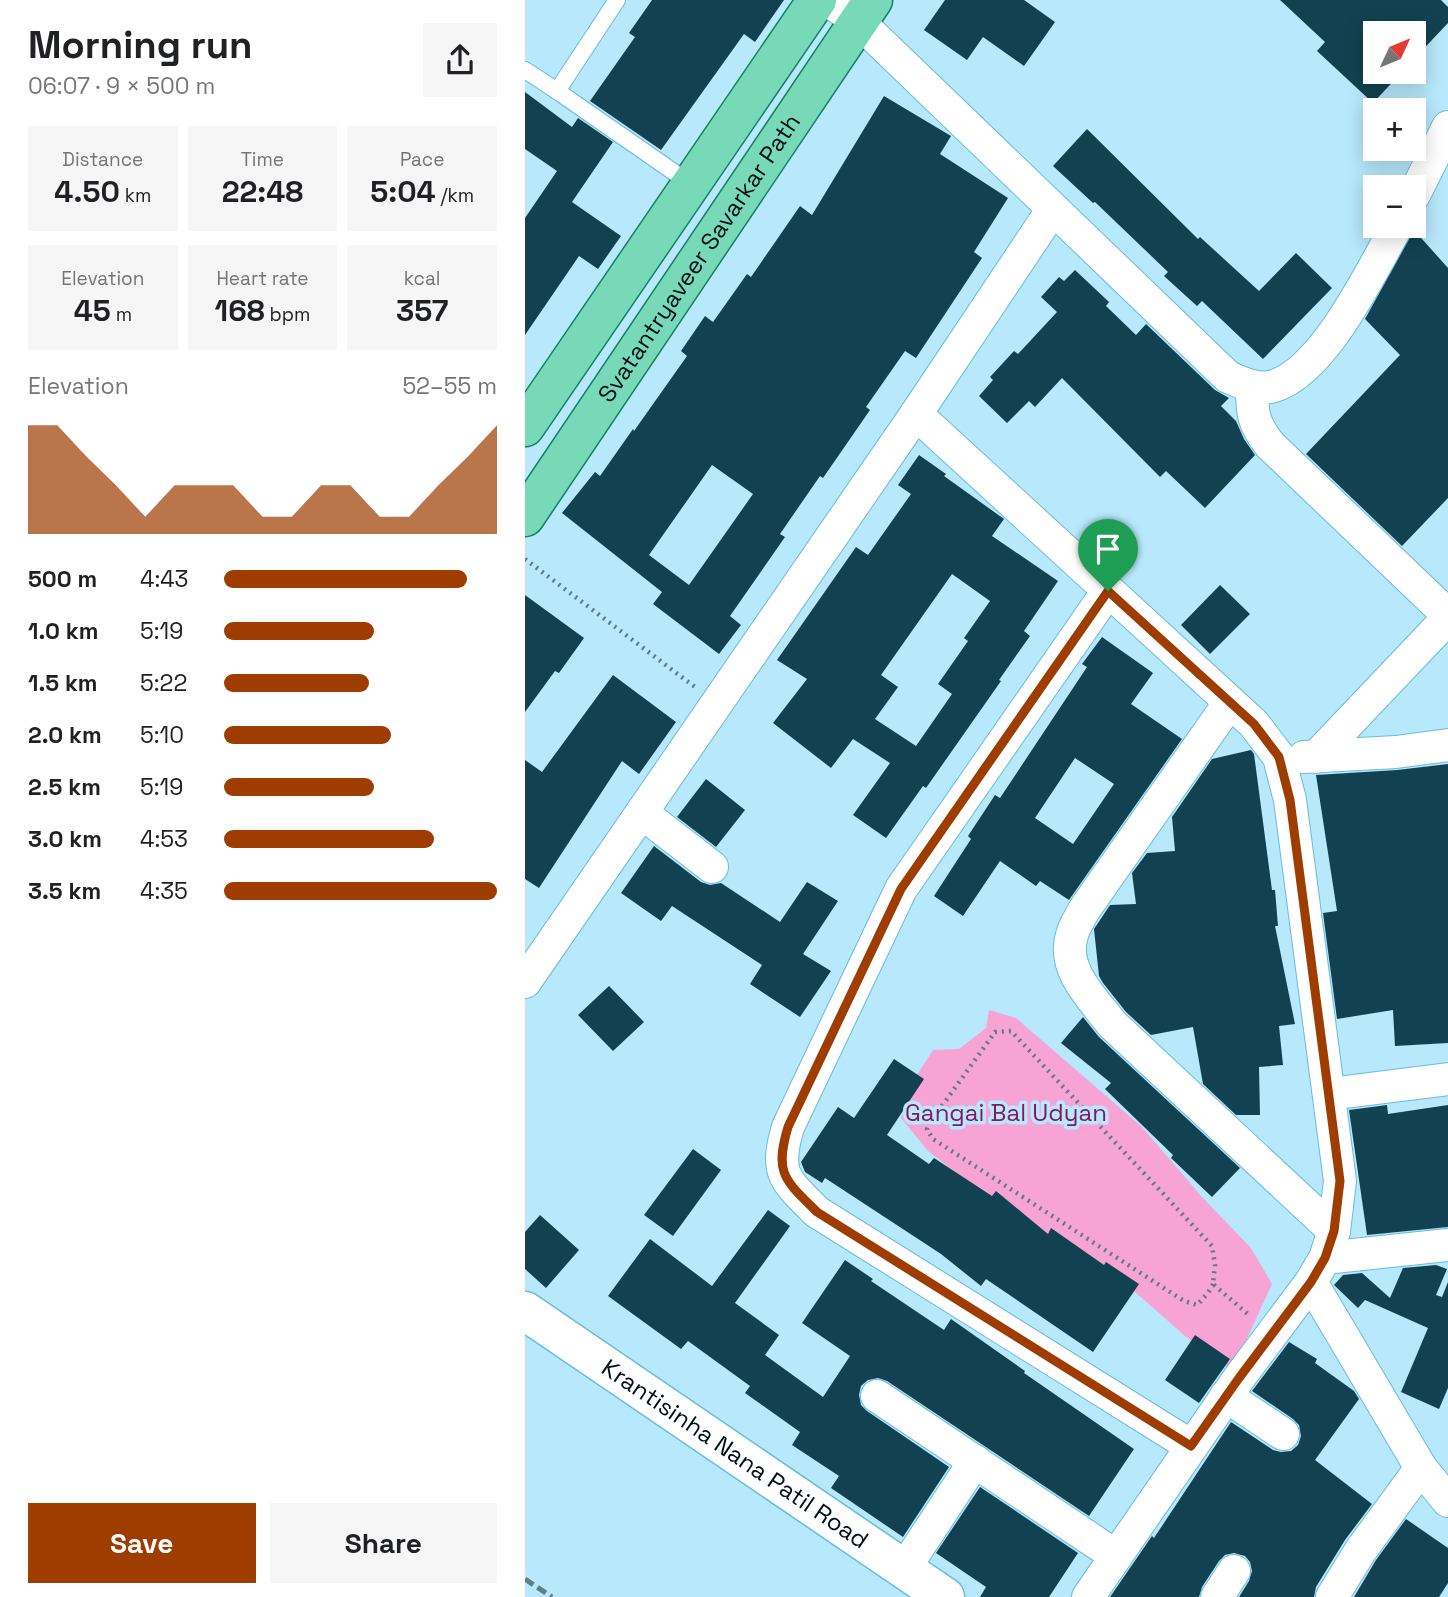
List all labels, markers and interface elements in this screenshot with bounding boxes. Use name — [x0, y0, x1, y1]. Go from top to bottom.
text: Morning run — [28, 21, 253, 69]
north arrow — [1363, 21, 1426, 84]
map controls — [1363, 21, 1426, 238]
button: share — [423, 23, 497, 97]
text: 06:07 · 9 × 500 m — [28, 71, 215, 101]
button: + — [1363, 98, 1426, 161]
street label: Svatantryaveer Savarkar Path — [591, 108, 807, 408]
text: Distance — [62, 147, 143, 172]
text: Time — [241, 147, 284, 172]
text: Pace — [400, 147, 444, 172]
text: 4.50 — [54, 172, 120, 211]
text: 22:48 — [222, 172, 303, 211]
text: 5:04 — [370, 172, 436, 211]
button: − — [1363, 175, 1426, 238]
text: km — [120, 183, 151, 208]
text: /km — [436, 183, 474, 208]
text: Elevation — [61, 266, 144, 291]
text: Heart rate — [216, 266, 309, 291]
text: kcal — [404, 266, 441, 291]
text: 45 — [74, 291, 111, 330]
text: 168 — [215, 291, 265, 330]
text: 357 — [396, 291, 448, 330]
text: m — [111, 302, 132, 327]
text: bpm — [265, 302, 310, 327]
text: Elevation — [28, 371, 129, 401]
text: 52–55 m — [402, 371, 497, 401]
pin — [1078, 519, 1138, 591]
icon: arrive — [1089, 530, 1127, 568]
text: 500 m — [28, 564, 97, 594]
text: 4:43 — [140, 564, 188, 594]
text: 1.0 km — [28, 616, 98, 646]
text: 5:19 — [140, 616, 183, 646]
text: 1.5 km — [28, 668, 98, 698]
text: 5:22 — [140, 668, 187, 698]
text: 2.0 km — [28, 720, 102, 750]
text: 5:10 — [140, 720, 184, 750]
text: 2.5 km — [28, 772, 101, 802]
text: 5:19 — [140, 772, 183, 802]
text: 3.0 km — [28, 824, 102, 854]
text: 4:53 — [140, 824, 188, 854]
text: 3.5 km — [28, 876, 101, 906]
text: 4:35 — [140, 876, 188, 906]
park label: Gangai Bal Udyan — [905, 1097, 1107, 1128]
street label: Krantisinha Nana Patil Road — [596, 1352, 875, 1555]
button: Save — [28, 1503, 256, 1583]
button: Share — [270, 1503, 497, 1583]

